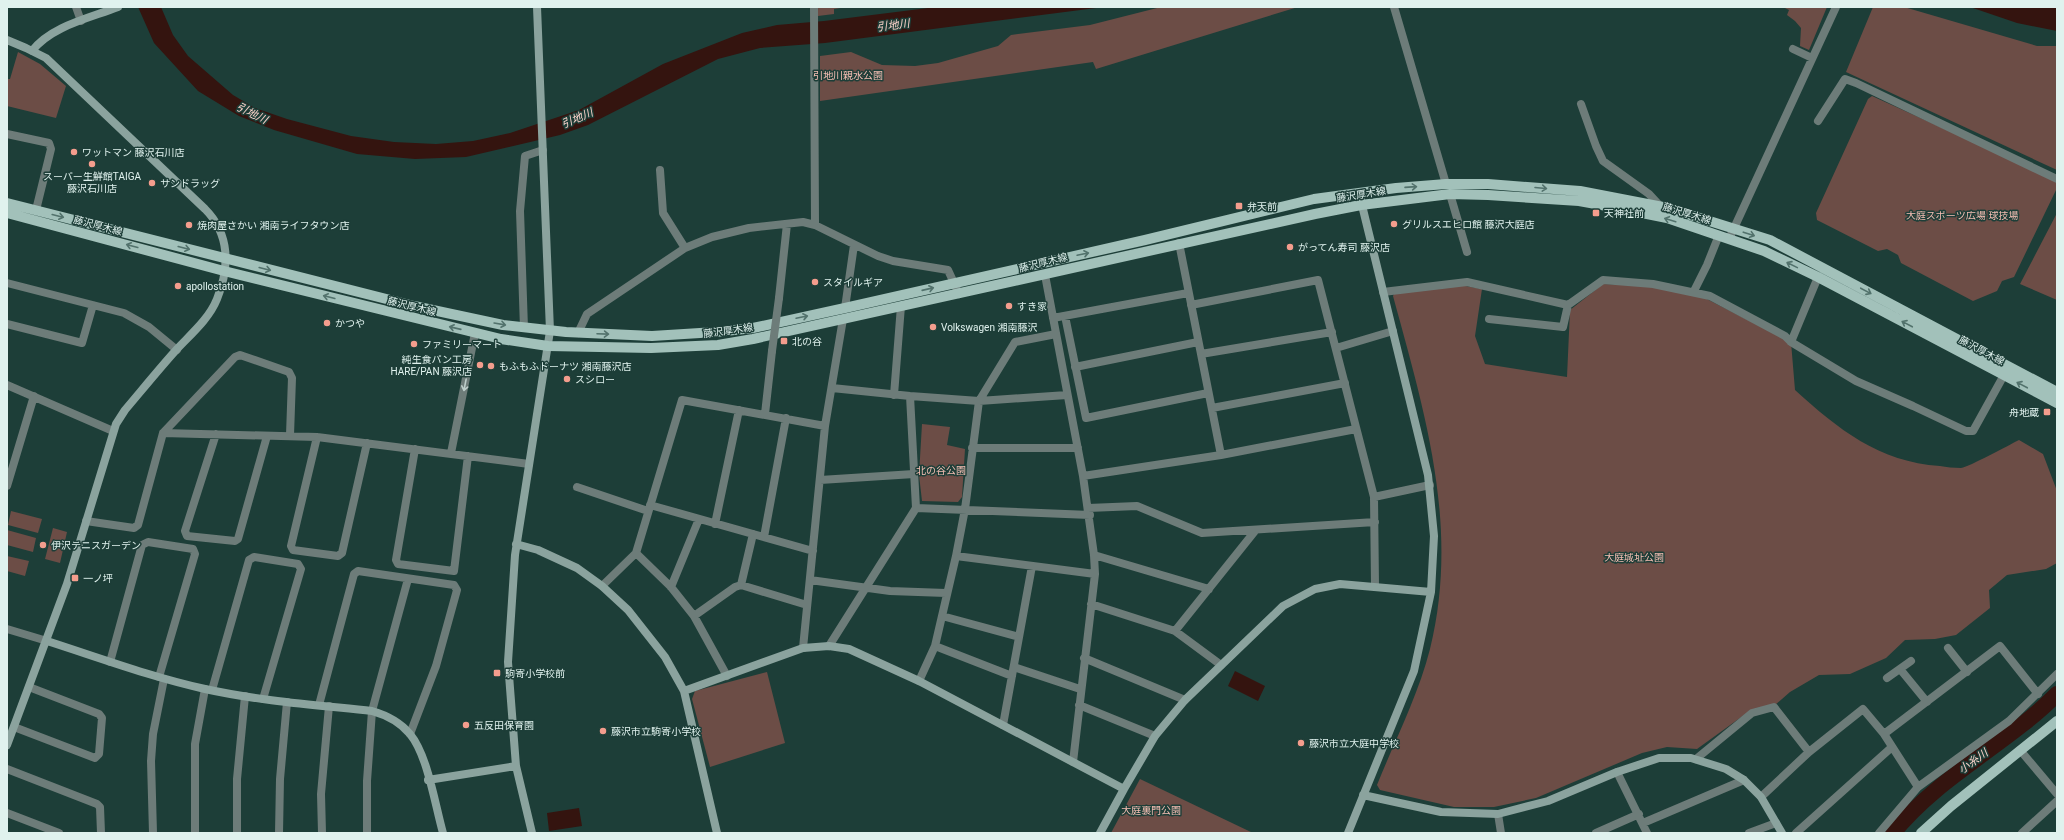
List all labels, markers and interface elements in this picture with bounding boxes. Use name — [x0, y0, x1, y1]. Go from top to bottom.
water label: 引地川 — [876, 17, 911, 34]
park label: 引地川親水公園 — [813, 70, 883, 81]
water label: 引地川 — [234, 100, 270, 127]
water label: 引地川 — [559, 105, 596, 131]
marker: ワットマン 藤沢石川店 — [69, 147, 79, 157]
place label: ワットマン 藤沢石川店 — [82, 147, 184, 158]
marker: スーパー生鮮館TAIGA 藤沢石川店 — [87, 159, 97, 169]
place label: スーパー生鮮館TAIGA 藤沢石川店 — [43, 171, 142, 194]
marker: サンドラッグ — [147, 178, 157, 188]
place label: サンドラッグ — [160, 178, 220, 189]
one-way arrow — [1404, 183, 1417, 190]
street label: 藤沢厚木線 — [1336, 185, 1387, 204]
one-way arrow — [1534, 185, 1547, 192]
marker: 弁天前 — [1234, 201, 1244, 211]
place label: 弁天前 — [1247, 201, 1277, 212]
street label: 藤沢厚木線 — [1661, 201, 1712, 226]
marker: 天神社前 — [1591, 208, 1601, 218]
place label: 天神社前 — [1604, 208, 1644, 219]
park label: 大庭スポーツ広場 球技場 — [1906, 210, 2018, 221]
one-way arrow — [52, 213, 65, 220]
street label: 藤沢厚木線 — [72, 214, 123, 237]
one-way arrow — [1664, 216, 1677, 223]
marker: グリルスエヒロ館 藤沢大庭店 — [1389, 219, 1399, 229]
place label: グリルスエヒロ館 藤沢大庭店 — [1402, 219, 1534, 230]
marker: 焼肉屋さかい 湘南ライフタウン店 — [184, 220, 194, 230]
place label: 焼肉屋さかい 湘南ライフタウン店 — [197, 220, 349, 231]
one-way arrow — [1743, 231, 1756, 238]
one-way arrow — [126, 242, 139, 249]
marker: がってん寿司 藤沢店 — [1285, 242, 1295, 252]
place label: がってん寿司 藤沢店 — [1298, 242, 1390, 253]
one-way arrow — [177, 245, 190, 253]
one-way arrow — [1076, 250, 1089, 258]
street label: 藤沢厚木線 — [1018, 251, 1069, 274]
one-way arrow — [1786, 261, 1798, 268]
one-way arrow — [258, 266, 271, 273]
marker: スタイルギア — [810, 277, 820, 287]
place label: スタイルギア — [823, 277, 883, 288]
marker: apollostation — [173, 281, 183, 291]
place label: apollostation — [186, 281, 244, 292]
one-way arrow — [922, 285, 935, 292]
one-way arrow — [1860, 288, 1872, 295]
one-way arrow — [323, 293, 336, 301]
street label: 藤沢厚木線 — [386, 295, 437, 318]
marker: すき家 — [1004, 301, 1014, 311]
place label: すき家 — [1017, 301, 1047, 312]
one-way arrow — [795, 313, 808, 321]
marker: かつや — [322, 318, 332, 328]
place label: かつや — [335, 318, 365, 329]
one-way arrow — [1902, 320, 1914, 328]
one-way arrow — [493, 321, 506, 329]
street label: 藤沢厚木線 — [703, 322, 754, 339]
marker: Volkswagen 湘南藤沢 — [928, 322, 938, 332]
place label: Volkswagen 湘南藤沢 — [941, 322, 1037, 333]
one-way arrow — [449, 324, 462, 332]
one-way arrow — [596, 330, 609, 338]
street label: 藤沢厚木線 — [1957, 334, 2006, 367]
marker: 北の谷 — [779, 336, 789, 346]
place label: 北の谷 — [792, 336, 822, 347]
marker: ファミリーマート — [409, 339, 419, 349]
place label: ファミリーマート — [422, 339, 502, 350]
place label: 純生食パン工房 HARE/PAN 藤沢店 — [391, 354, 472, 377]
marker: 純生食パン工房 HARE/PAN 藤沢店 — [475, 360, 485, 370]
marker: もふもふドーナツ 湘南藤沢店 — [486, 361, 496, 371]
place label: もふもふドーナツ 湘南藤沢店 — [499, 361, 631, 372]
marker: スシロー — [562, 374, 572, 384]
place label: スシロー — [575, 374, 615, 385]
one-way arrow — [460, 378, 468, 391]
one-way arrow — [2016, 381, 2028, 389]
place label: 舟地蔵 — [2009, 407, 2039, 418]
marker: 舟地蔵 — [2042, 407, 2052, 417]
park label: 北の谷公園 — [916, 465, 966, 476]
marker: 伊沢テニスガーデン — [38, 540, 48, 550]
place label: 伊沢テニスガーデン — [51, 540, 141, 551]
park label: 大庭城址公園 — [1604, 552, 1664, 563]
marker: 一ノ坪 — [70, 573, 80, 583]
place label: 一ノ坪 — [83, 573, 113, 584]
marker: 駒寄小学校前 — [492, 668, 502, 678]
place label: 駒寄小学校前 — [505, 668, 565, 679]
marker: 五反田保育園 — [461, 720, 471, 730]
place label: 五反田保育園 — [474, 720, 534, 731]
marker: 藤沢市立駒寄小学校 — [598, 726, 608, 736]
place label: 藤沢市立駒寄小学校 — [611, 726, 701, 737]
marker: 藤沢市立大庭中学校 — [1296, 738, 1306, 748]
place label: 藤沢市立大庭中学校 — [1309, 738, 1399, 749]
water label: 小糸川 — [1956, 746, 1991, 776]
park label: 大庭裏門公園 — [1121, 805, 1181, 816]

